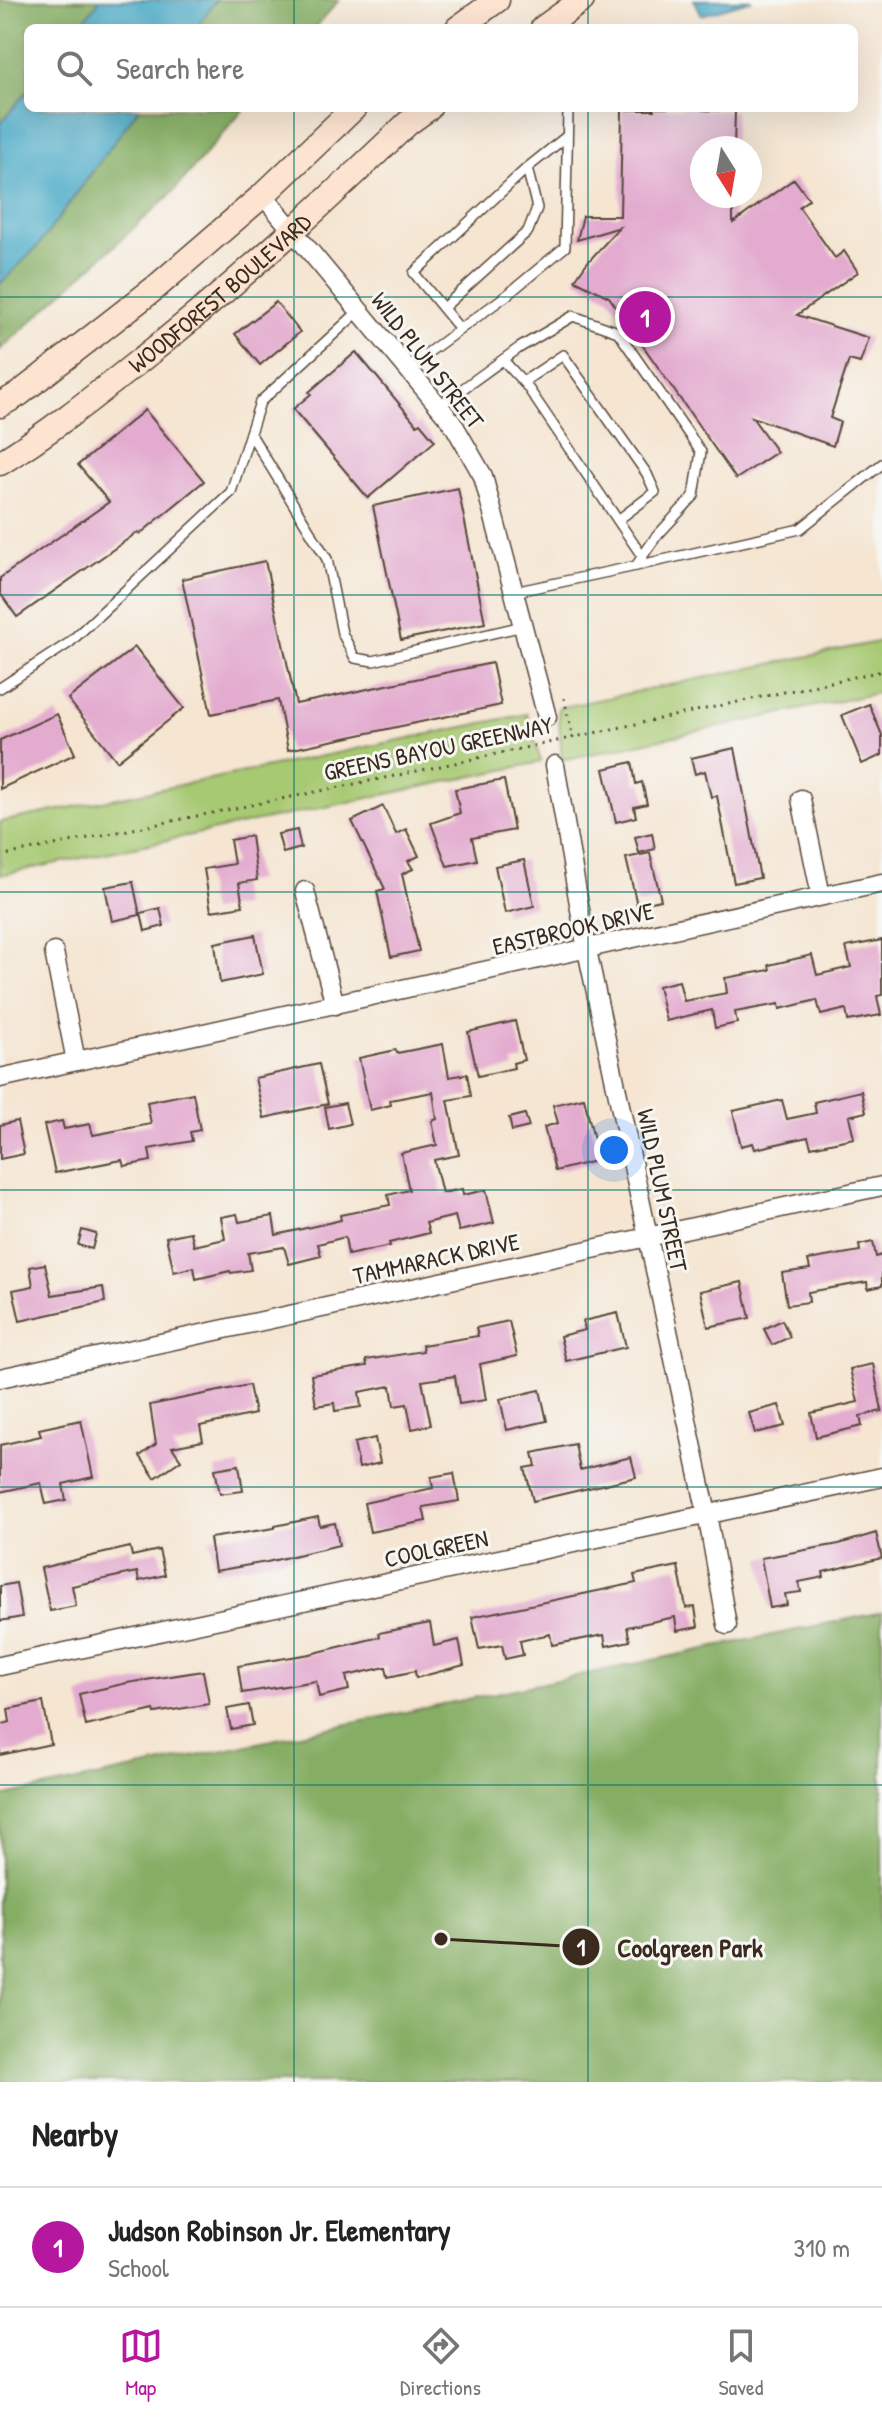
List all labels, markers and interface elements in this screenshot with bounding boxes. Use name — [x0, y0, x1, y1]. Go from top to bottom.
search box — [24, 24, 858, 112]
icon: search — [52, 46, 96, 90]
text: Search here — [116, 48, 244, 88]
north arrow — [690, 136, 762, 208]
street label: WOODFOREST BOULEVARD — [122, 206, 318, 380]
street label: WILD PLUM STREET — [364, 285, 492, 436]
pin: 1 — [619, 287, 671, 347]
street label: GREENS BAYOU GREENWAY — [321, 708, 556, 788]
street label: EASTBROOK DRIVE — [489, 894, 657, 962]
street label: WILD PLUM STREET — [630, 1106, 696, 1275]
your location — [594, 1130, 634, 1170]
street label: TAMMARACK DRIVE — [350, 1225, 522, 1291]
street label: COOLGREEN — [381, 1521, 491, 1575]
callout: Coolgreen Park — [561, 1922, 779, 1972]
text: Coolgreen Park — [617, 1930, 763, 1966]
text: 1 — [577, 1931, 586, 1963]
text: Nearby — [32, 2111, 118, 2157]
text: Judson Robinson Jr. Elementary — [108, 2210, 451, 2250]
text: 1 — [53, 2230, 63, 2265]
text: 310 m — [794, 2230, 850, 2265]
text: School — [108, 2250, 169, 2285]
tab: Map — [119, 2324, 163, 2402]
tab: Directions — [400, 2324, 481, 2402]
tab: Saved — [718, 2324, 763, 2402]

